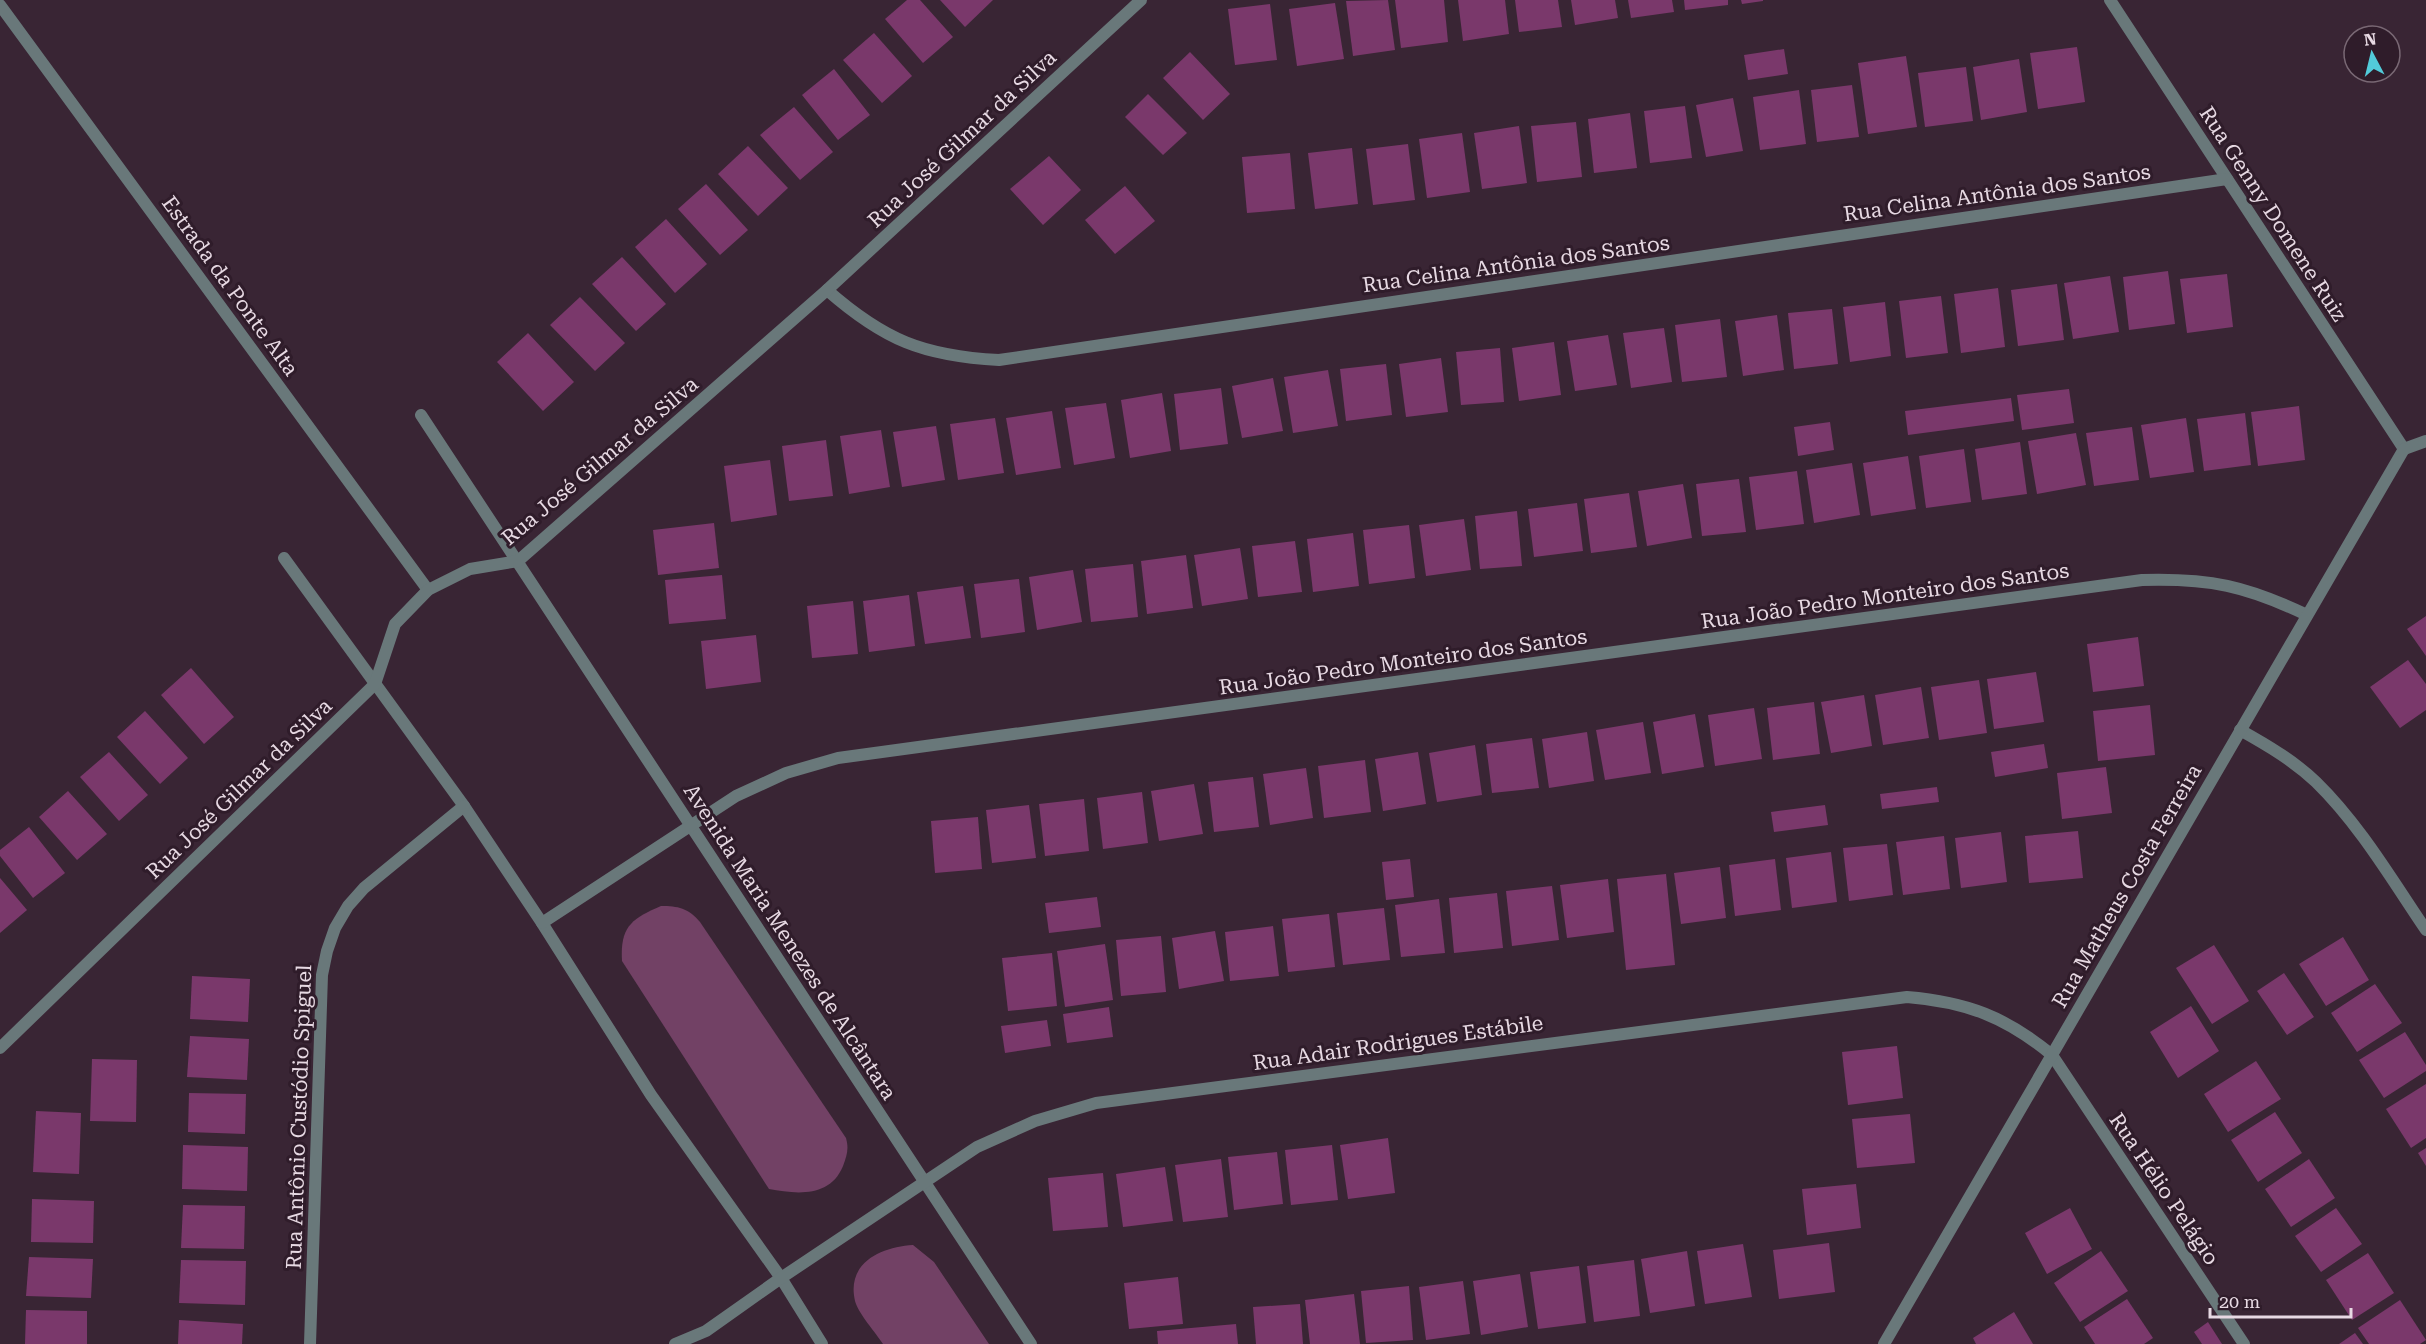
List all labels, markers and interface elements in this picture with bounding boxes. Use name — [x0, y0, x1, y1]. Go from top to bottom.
north arrow — [2342, 24, 2402, 84]
text: N — [2363, 29, 2378, 50]
street label: Rua José Gilmar da Silva — [863, 45, 1062, 233]
street label: Rua Genny Domene Ruiz — [2195, 102, 2351, 326]
street label: Rua Celina Antônia dos Santos — [1842, 160, 2152, 226]
street label: Estrada da Ponte Alta — [157, 192, 304, 381]
street label: Rua Celina Antônia dos Santos — [1361, 231, 1671, 297]
street label: Rua José Gilmar da Silva — [497, 372, 703, 550]
street label: Rua João Pedro Monteiro dos Santos — [1699, 558, 2071, 634]
street label: Rua João Pedro Monteiro dos Santos — [1217, 624, 1589, 700]
street label: Rua José Gilmar da Silva — [141, 694, 337, 884]
street label: Rua Matheus Costa Ferreira — [2047, 760, 2207, 1012]
street label: Avenida Maria Menezes de Alcântara — [679, 780, 902, 1105]
street label: Rua Antônio Custódio Spiguel — [282, 964, 316, 1270]
street label: Rua Adair Rodrigues Estábile — [1251, 1011, 1545, 1075]
street label: Rua Hélio Pelágio — [2104, 1109, 2224, 1269]
scale bar — [2210, 1281, 2351, 1319]
text: 20 m — [2219, 1291, 2260, 1312]

